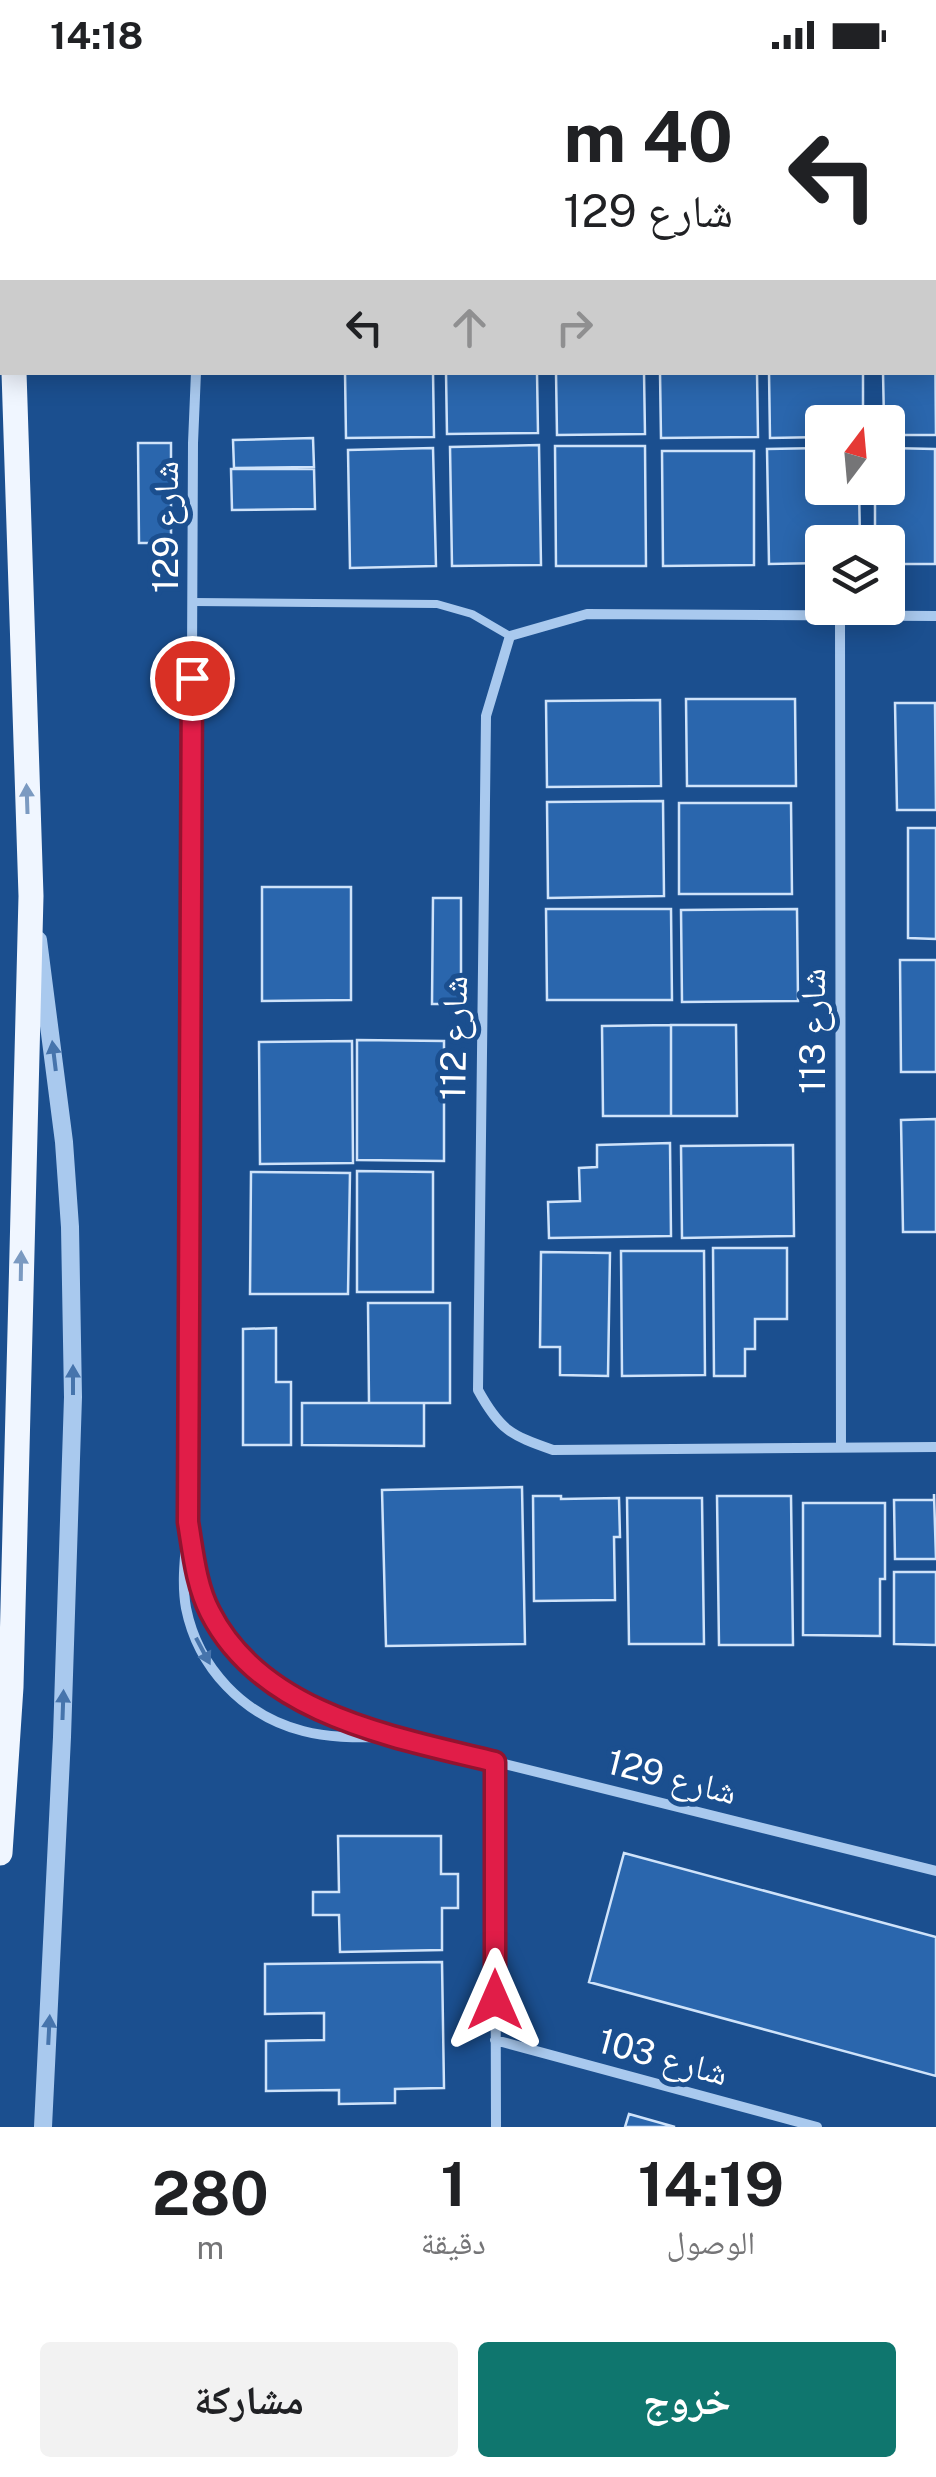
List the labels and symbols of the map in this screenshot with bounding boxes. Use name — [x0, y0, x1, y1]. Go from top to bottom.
north arrow — [805, 405, 905, 505]
street label: شارع 129 — [145, 461, 188, 593]
pin — [150, 636, 235, 721]
one-way arrow — [19, 782, 35, 814]
street label: شارع 113 — [792, 968, 835, 1094]
street label: شارع 112 — [432, 975, 477, 1101]
one-way arrow — [46, 1040, 62, 1071]
one-way arrow — [14, 1249, 30, 1281]
one-way arrow — [65, 1364, 81, 1396]
one-way arrow — [194, 1637, 211, 1666]
one-way arrow — [56, 1688, 72, 1720]
street label: شارع 129 — [603, 1741, 741, 1814]
position arrow — [443, 1948, 547, 2052]
one-way arrow — [41, 2013, 57, 2045]
street label: شارع 103 — [593, 2020, 732, 2095]

